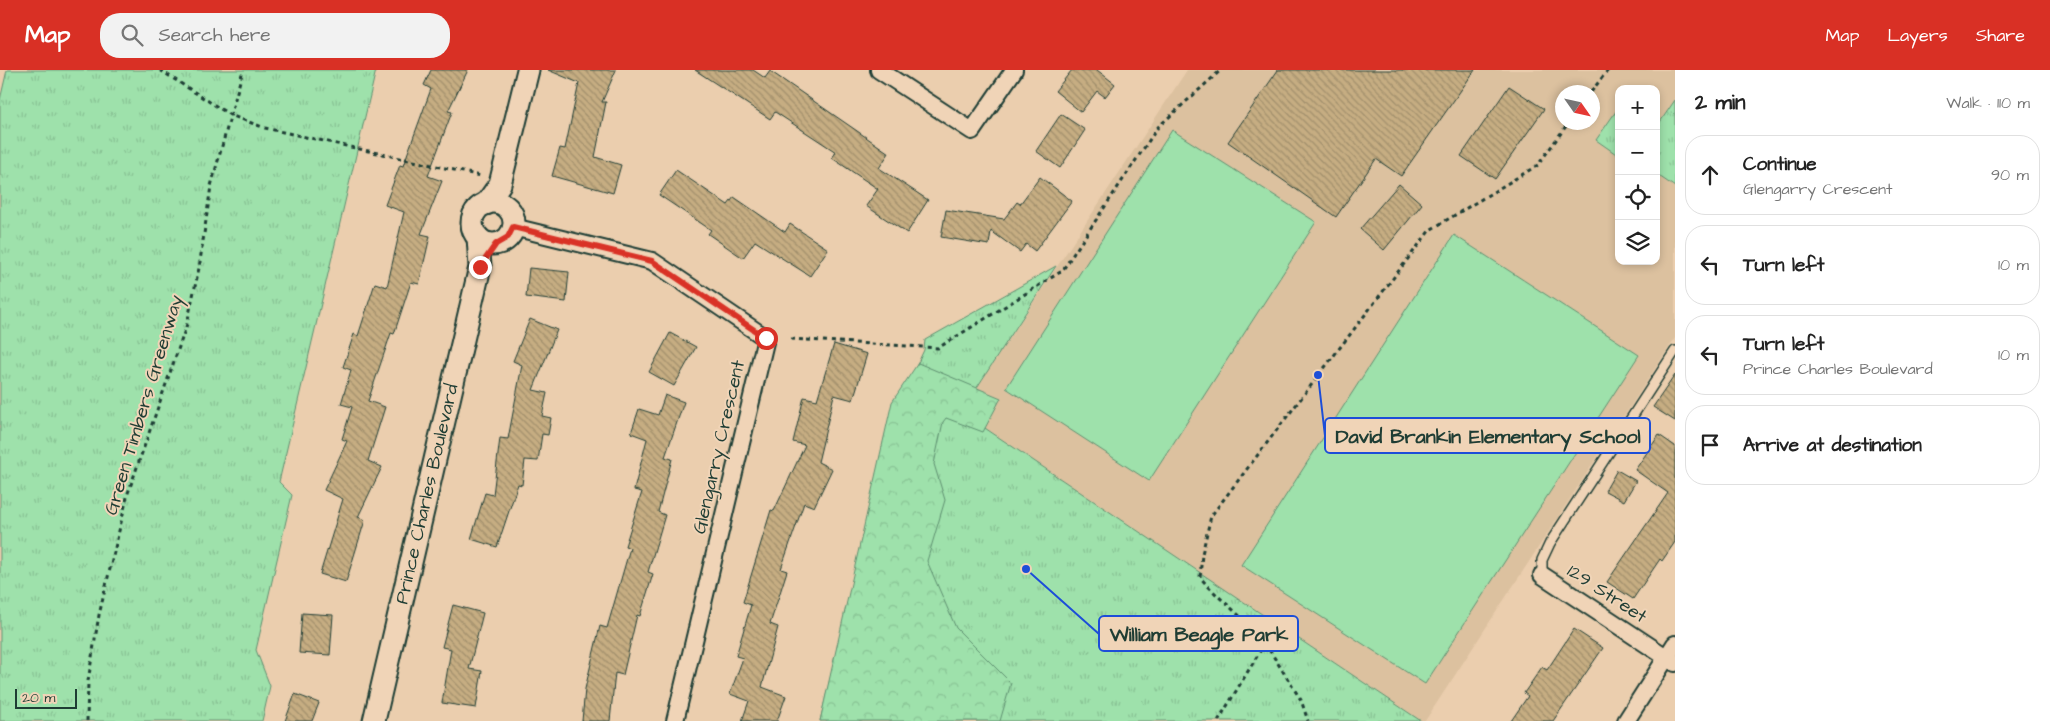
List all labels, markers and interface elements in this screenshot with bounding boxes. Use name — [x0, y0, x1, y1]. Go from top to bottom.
search box — [100, 13, 450, 58]
text: Map — [25, 18, 70, 52]
icon: search — [118, 21, 146, 49]
text: Search here — [158, 22, 271, 49]
text: Map — [1825, 23, 1859, 48]
text: Layers — [1887, 23, 1948, 48]
text: Share — [1976, 23, 2025, 48]
north arrow — [1555, 85, 1600, 130]
map controls — [1615, 85, 1660, 265]
button: + — [1615, 85, 1660, 130]
text: 2 min — [1695, 88, 1745, 117]
text: Walk · 110 m — [1946, 92, 2030, 114]
button: − — [1615, 130, 1660, 175]
text: Continue — [1743, 151, 1817, 178]
icon: ahead — [1696, 161, 1724, 189]
text: 90 m — [1991, 164, 2029, 186]
button: locate — [1615, 175, 1660, 220]
text: Glengarry Crescent — [1743, 178, 1893, 200]
button: layers — [1615, 220, 1660, 265]
icon: left — [1696, 251, 1724, 279]
text: Turn left — [1743, 252, 1824, 279]
text: 10 m — [1998, 254, 2029, 276]
route end — [469, 256, 492, 279]
street label: Green Timbers Greenway — [98, 291, 191, 519]
route start — [755, 327, 778, 350]
text: Turn left — [1743, 331, 1824, 358]
icon: left — [1696, 341, 1724, 369]
text: 10 m — [1998, 344, 2029, 366]
street label: Glengarry Crescent — [686, 357, 753, 537]
text: Prince Charles Boulevard — [1743, 358, 1933, 380]
street label: Prince Charles Boulevard — [389, 381, 466, 607]
callout: David Brankin Elementary School — [1325, 418, 1650, 453]
text: David Brankin Elementary School — [1335, 423, 1641, 452]
icon: arrive — [1696, 431, 1724, 459]
text: Arrive at destination — [1743, 432, 1922, 459]
street label: 129 Street — [1562, 558, 1653, 630]
callout: William Beagle Park — [1099, 616, 1298, 651]
text: William Beagle Park — [1109, 621, 1289, 650]
scale bar — [15, 686, 78, 709]
text: 20 m — [22, 688, 55, 708]

